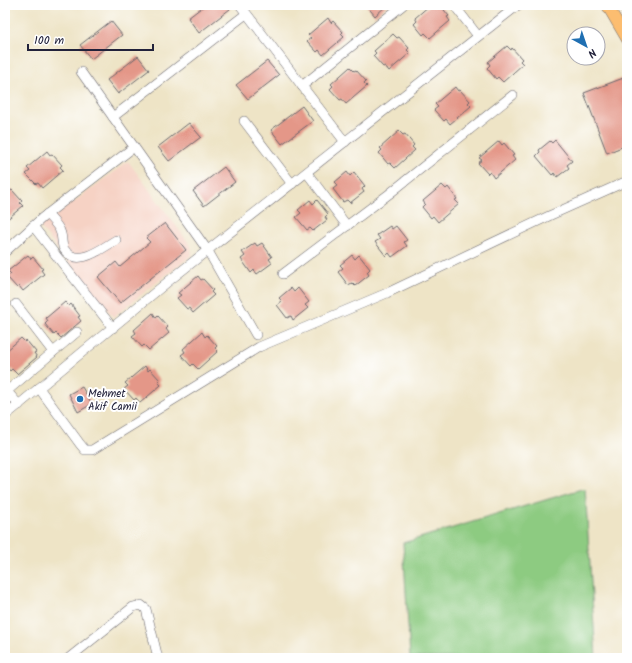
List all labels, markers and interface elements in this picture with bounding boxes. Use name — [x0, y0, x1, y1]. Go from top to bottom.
scale bar — [28, 26, 153, 52]
north arrow — [566, 26, 606, 66]
text: 100 m — [34, 31, 65, 50]
text: N — [583, 44, 600, 62]
place label: Mehmet Akif Camii — [88, 385, 137, 416]
marker: Mehmet Akif Camii — [75, 394, 85, 404]

